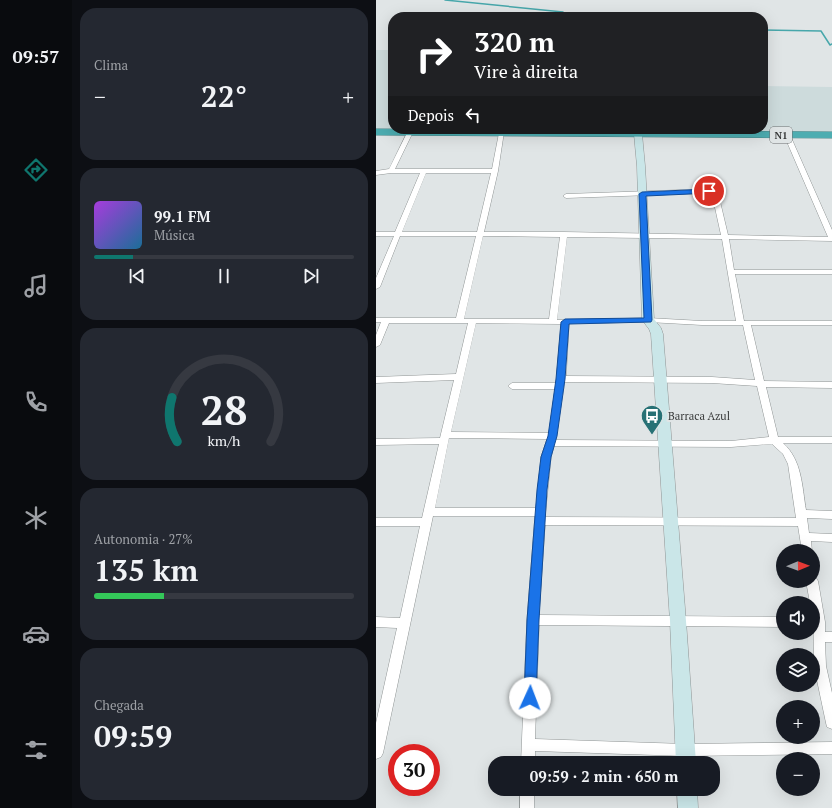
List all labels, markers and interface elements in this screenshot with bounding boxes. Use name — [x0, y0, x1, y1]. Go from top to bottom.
text: 320 m — [474, 23, 555, 60]
icon: right — [408, 28, 460, 80]
text: 09:57 — [13, 44, 59, 68]
text: Clima — [94, 56, 128, 74]
text: Vire à direita — [474, 59, 578, 83]
text: 22° — [201, 76, 247, 116]
text: − — [94, 82, 106, 111]
text: + — [342, 82, 354, 111]
icon: left — [462, 104, 484, 126]
text: Depois — [408, 105, 454, 125]
road number: N1 — [770, 127, 792, 143]
icon: directions — [22, 156, 50, 184]
pin — [692, 174, 726, 208]
icon: arrive — [698, 180, 720, 202]
text: 99.1 FM — [154, 206, 211, 226]
text: Música — [154, 226, 195, 244]
icon: previous — [126, 265, 148, 287]
icon: pause — [213, 265, 235, 287]
icon: next — [300, 265, 322, 287]
icon: music — [22, 272, 50, 300]
text: 28 — [200, 382, 248, 437]
icon: phone — [22, 388, 50, 416]
bus stop icon: Barraca Azul — [639, 403, 665, 436]
place label: Barraca Azul — [668, 409, 730, 423]
text: km/h — [208, 431, 241, 450]
icon: climate — [22, 504, 50, 532]
text: Autonomia · 27% — [94, 530, 193, 548]
north arrow — [776, 544, 820, 588]
map controls — [776, 544, 820, 796]
text: 135 km — [94, 550, 198, 590]
button: sound — [776, 596, 820, 640]
icon: car — [22, 620, 50, 648]
button: layers — [776, 648, 820, 692]
position arrow — [509, 677, 551, 719]
text: Chegada — [94, 696, 144, 714]
button: + — [776, 700, 820, 744]
text: 09:59 — [94, 716, 172, 756]
icon: filters — [22, 736, 50, 764]
speed limit sign: 30 — [388, 744, 440, 796]
button: − — [776, 752, 820, 796]
text: 09:59 · 2 min · 650 m — [530, 766, 678, 786]

